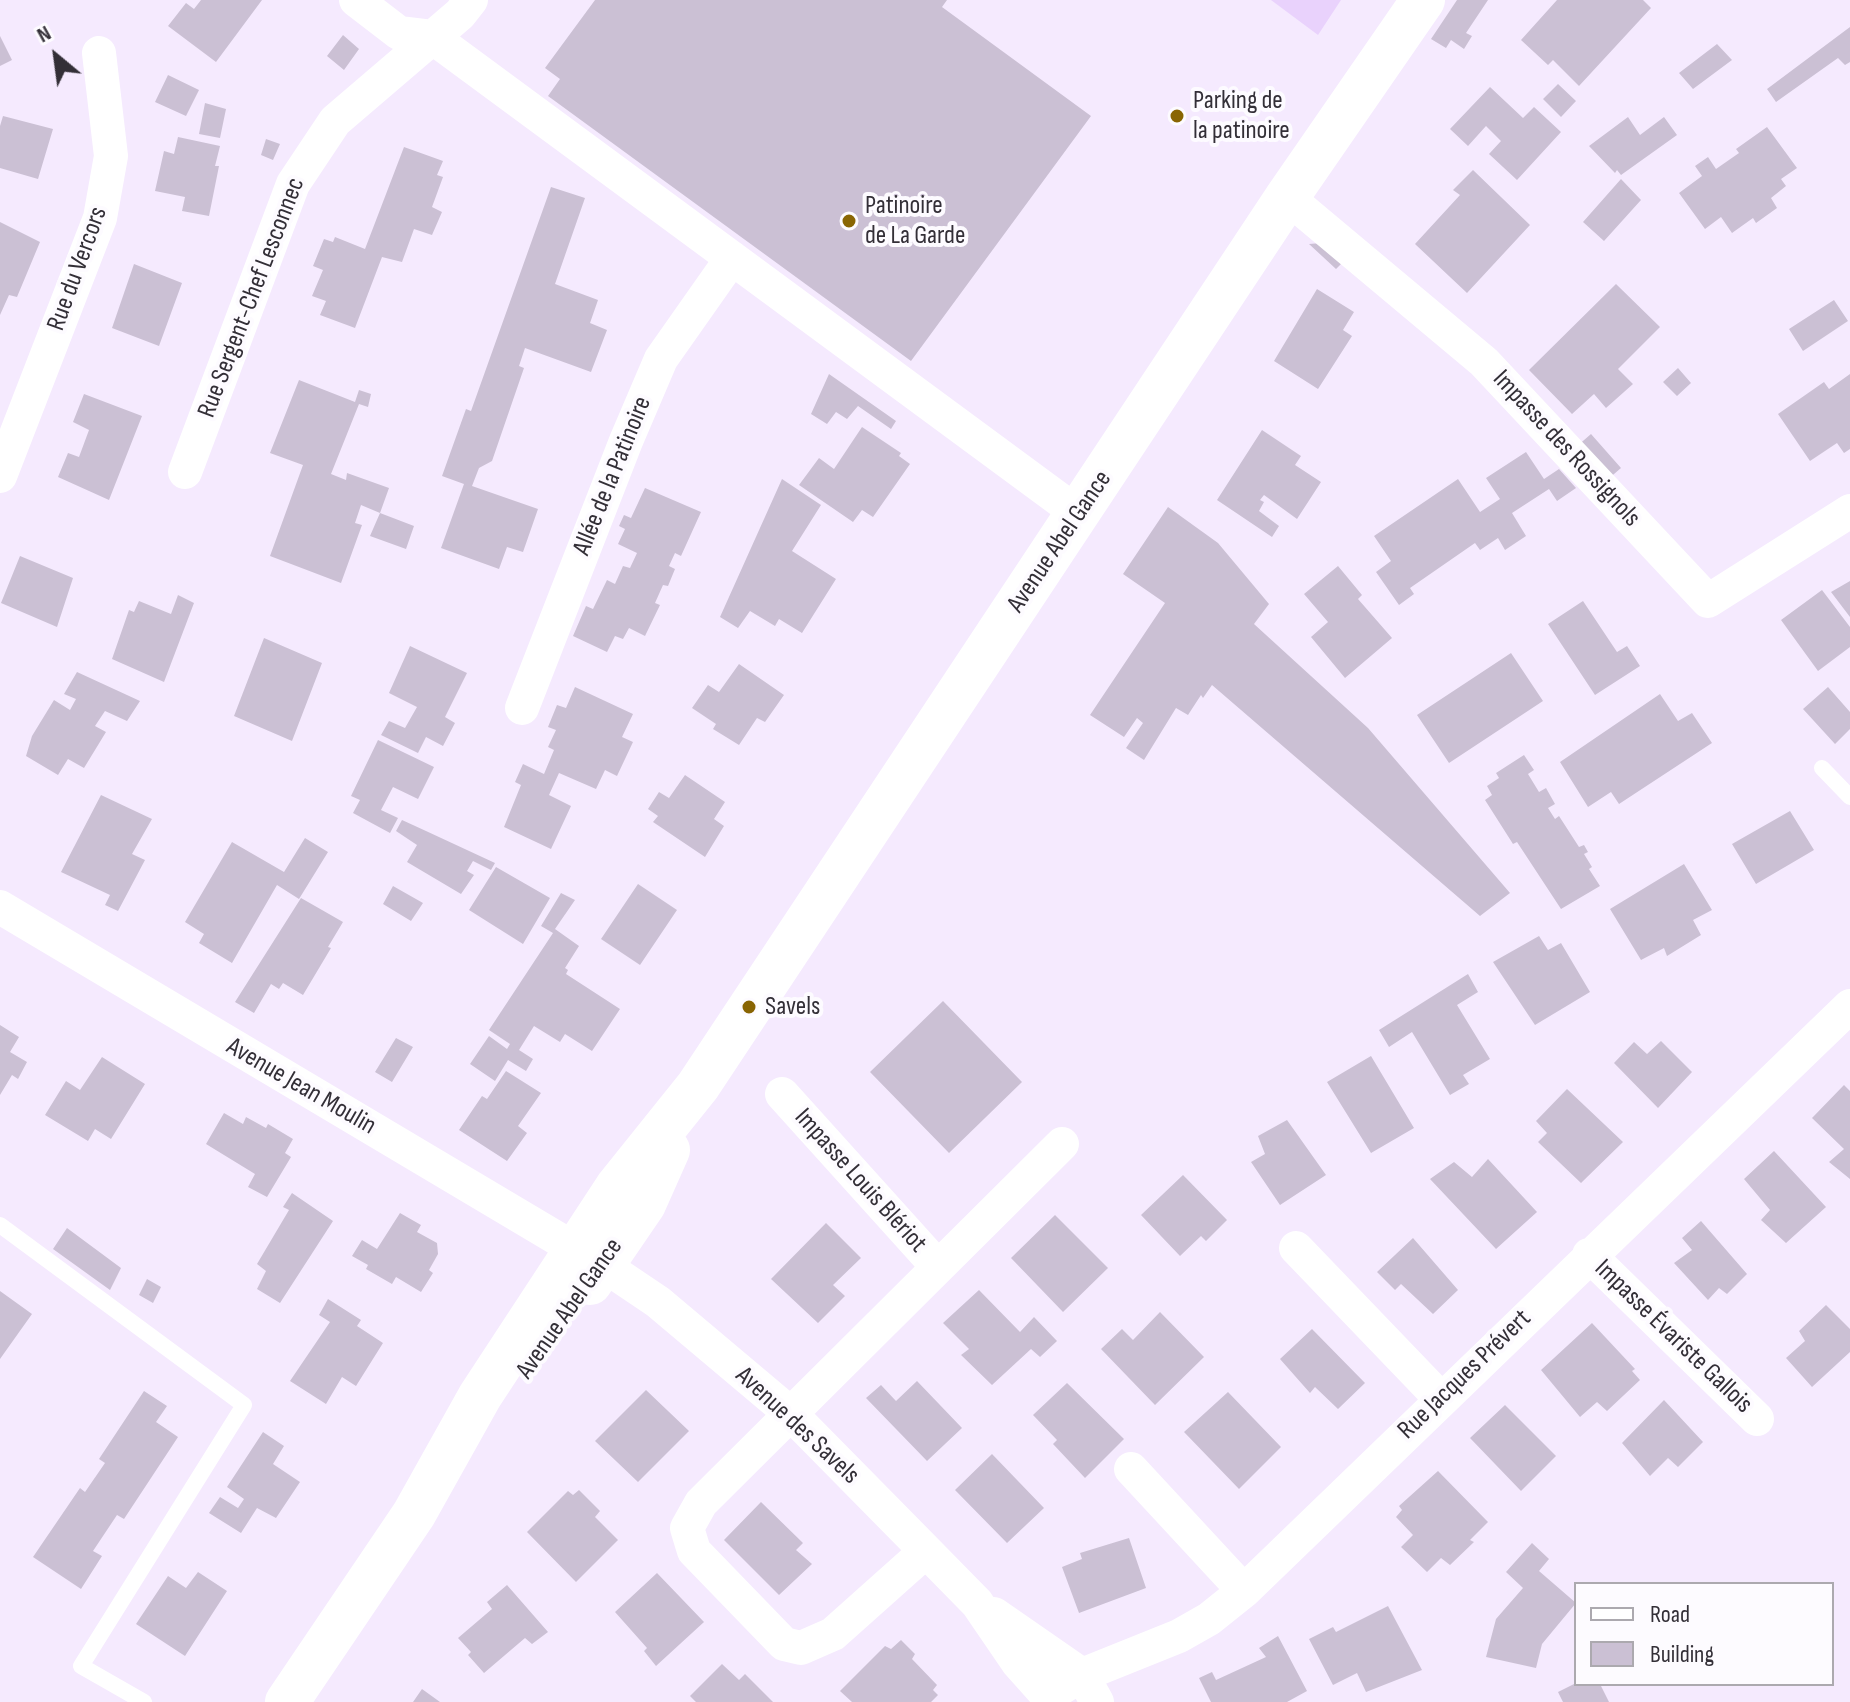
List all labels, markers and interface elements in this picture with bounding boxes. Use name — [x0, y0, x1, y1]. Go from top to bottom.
north arrow — [16, 16, 96, 96]
text: N — [32, 20, 56, 49]
place label: Parking de la patinoire — [1193, 85, 1290, 146]
marker: Parking de la patinoire — [1168, 107, 1186, 125]
street label: Rue Sergent-Chef Lesconnec — [192, 174, 312, 422]
place label: Patinoire de La Garde — [865, 190, 965, 252]
street label: Rue du Vercors — [41, 203, 115, 335]
marker: Patinoire de La Garde — [840, 212, 858, 230]
street label: Impasse des Rossignols — [1486, 364, 1646, 534]
street label: Allée de la Patinoire — [567, 392, 659, 560]
street label: Avenue Abel Gance — [1001, 465, 1119, 619]
place label: Savels — [765, 991, 820, 1023]
marker: Savels — [740, 998, 758, 1016]
street label: Avenue Jean Moulin — [221, 1032, 381, 1142]
street label: Impasse Louis Blériot — [787, 1103, 933, 1259]
street label: Avenue Abel Gance — [510, 1233, 630, 1385]
street label: Impasse Évariste Gallois — [1588, 1254, 1758, 1420]
street label: Rue Jacques Prévert — [1392, 1304, 1538, 1446]
street label: Avenue des Savels — [729, 1361, 865, 1491]
legend — [1574, 1582, 1834, 1686]
text: Road — [1650, 1600, 1690, 1629]
text: Building — [1650, 1640, 1714, 1669]

